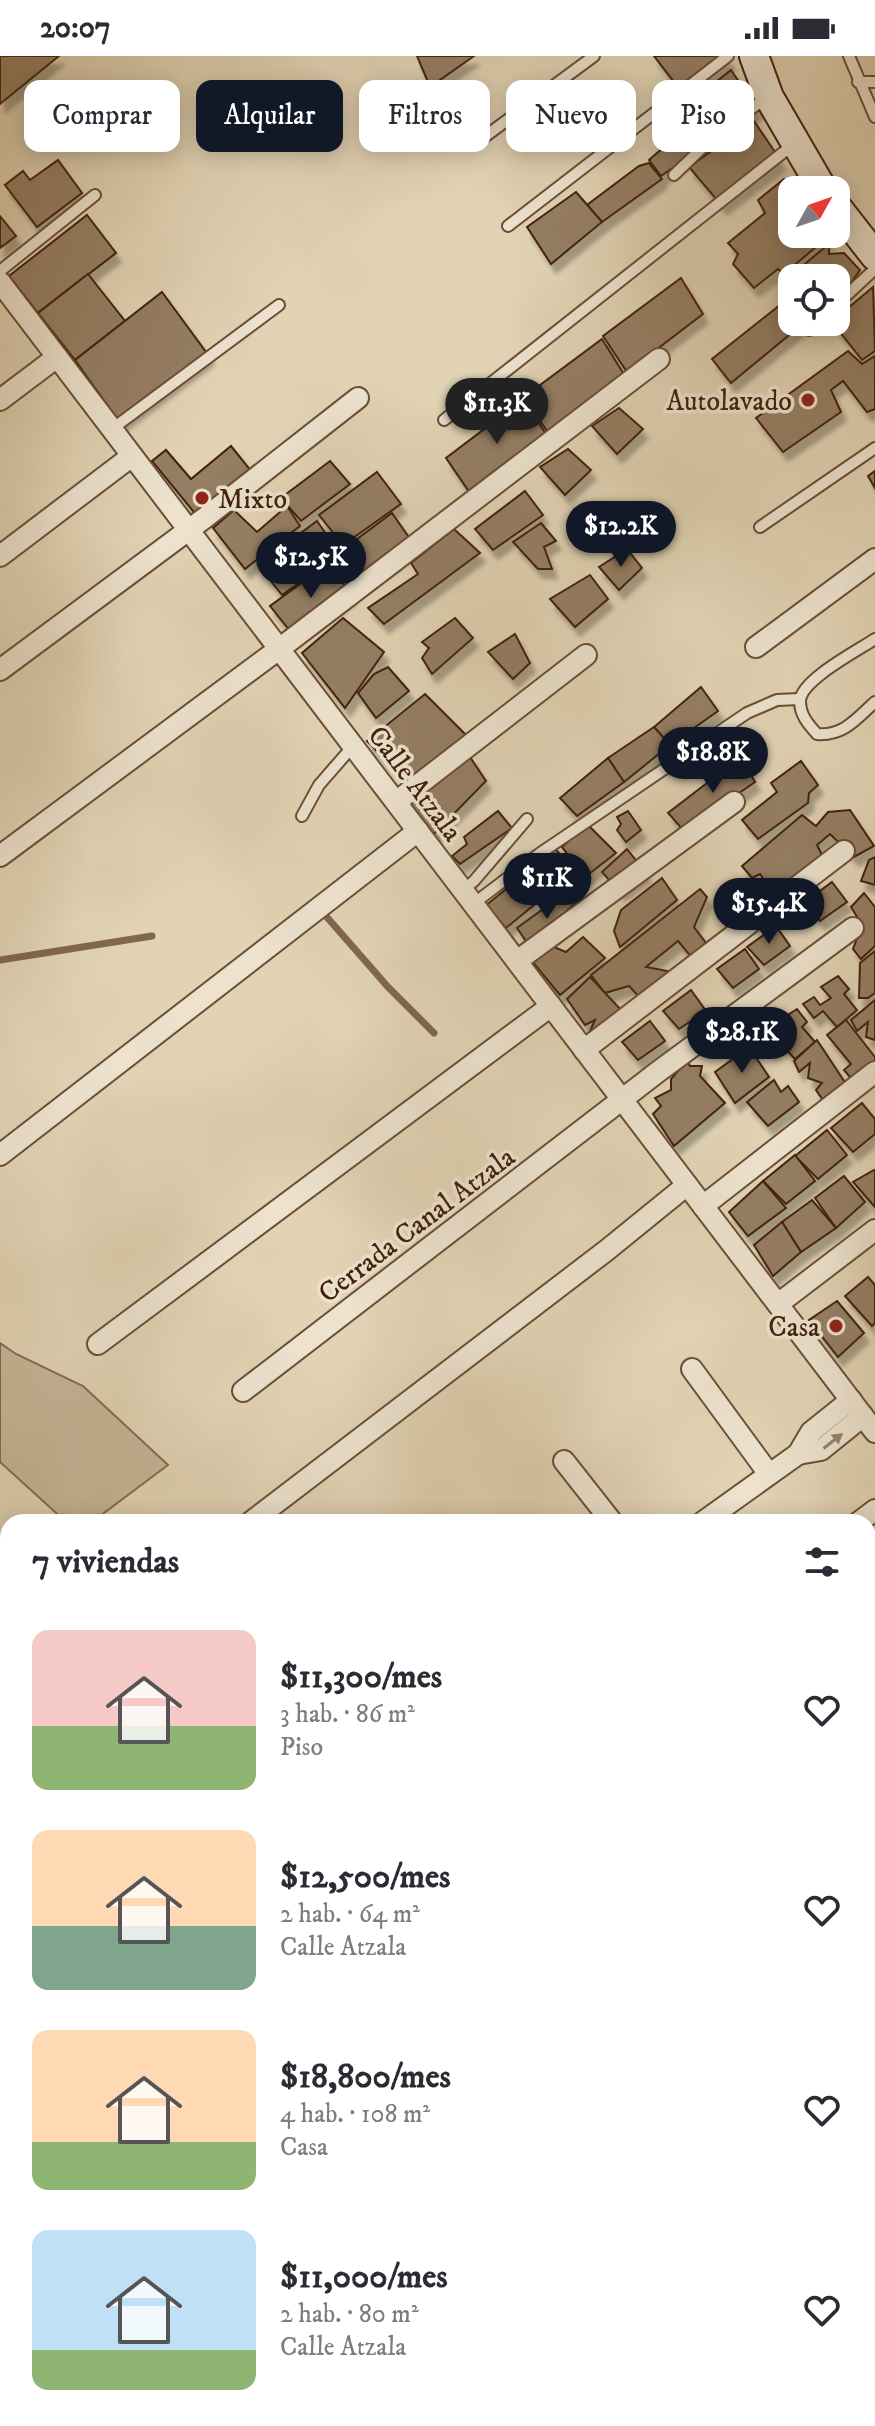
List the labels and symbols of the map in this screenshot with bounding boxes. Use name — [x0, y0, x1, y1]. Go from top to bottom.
north arrow — [778, 176, 850, 248]
pin: $11.3K — [432, 378, 562, 446]
place label: Autolavado — [666, 384, 792, 419]
marker: Autolavado — [799, 391, 817, 409]
place label: Mixto — [218, 482, 287, 517]
marker: Mixto — [193, 489, 211, 507]
pin: $12.2K — [556, 501, 686, 569]
pin: $12.5K — [246, 532, 376, 600]
street label: Calle Atzala — [360, 719, 470, 849]
pin: $18.8K — [648, 727, 778, 795]
pin: $11K — [500, 853, 594, 921]
pin: $15.4K — [704, 878, 834, 946]
pin: $28.1K — [677, 1007, 807, 1075]
street label: Cerrada Canal Atzala — [312, 1140, 522, 1311]
place label: Casa — [768, 1310, 820, 1345]
marker: Casa — [827, 1317, 845, 1335]
one-way arrow — [823, 1433, 843, 1449]

